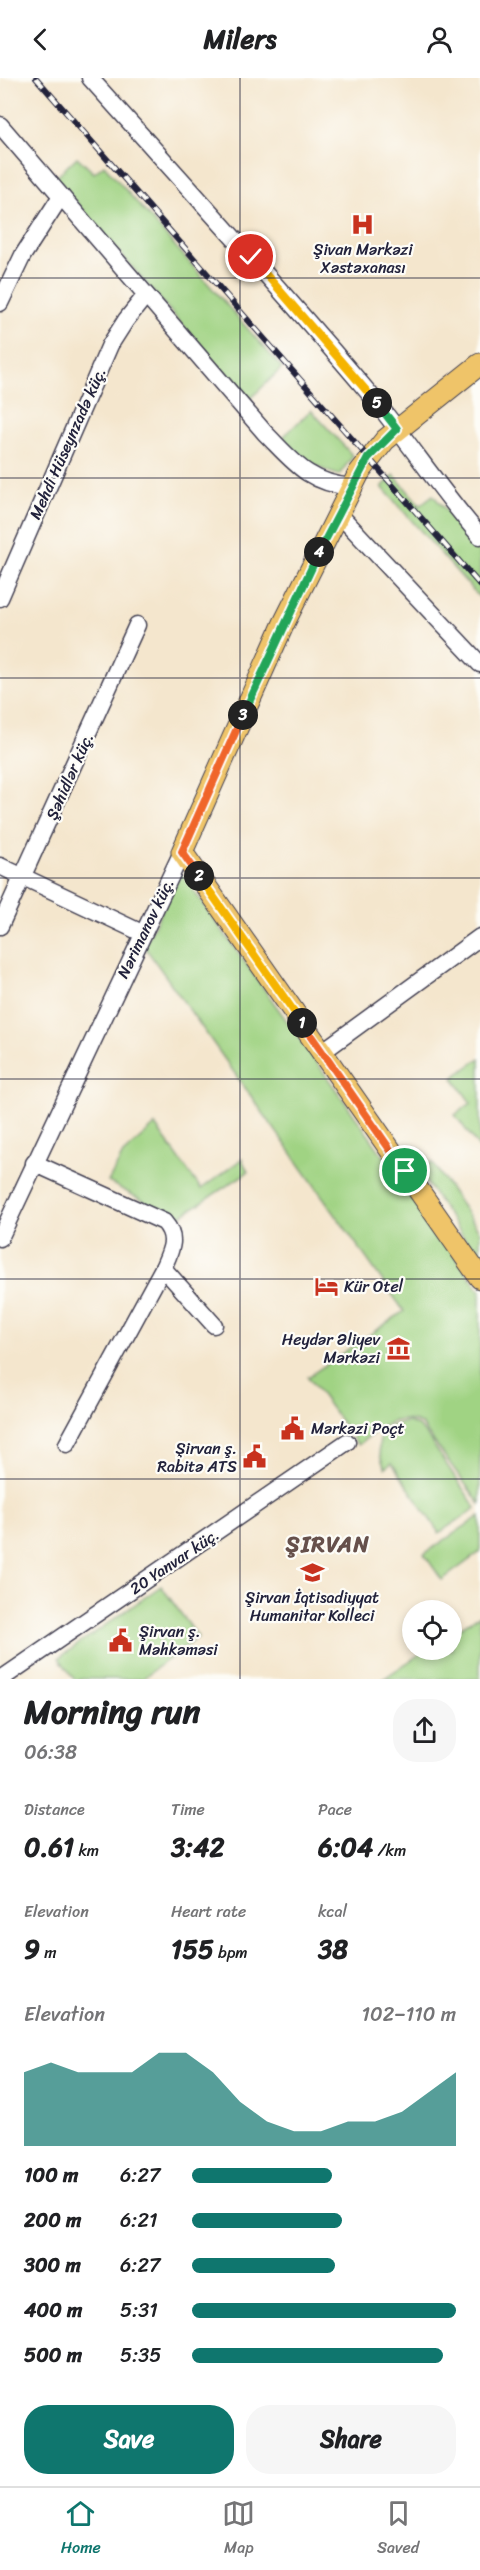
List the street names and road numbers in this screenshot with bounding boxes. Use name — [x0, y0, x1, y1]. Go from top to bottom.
street label: Mehdi Hüseynzadə küç. — [21, 362, 114, 524]
street label: Şəhidlər küç. — [37, 728, 102, 825]
street label: Nərimanov küç. — [109, 873, 182, 983]
street label: 20 Yanvar küç. — [123, 1520, 225, 1602]

